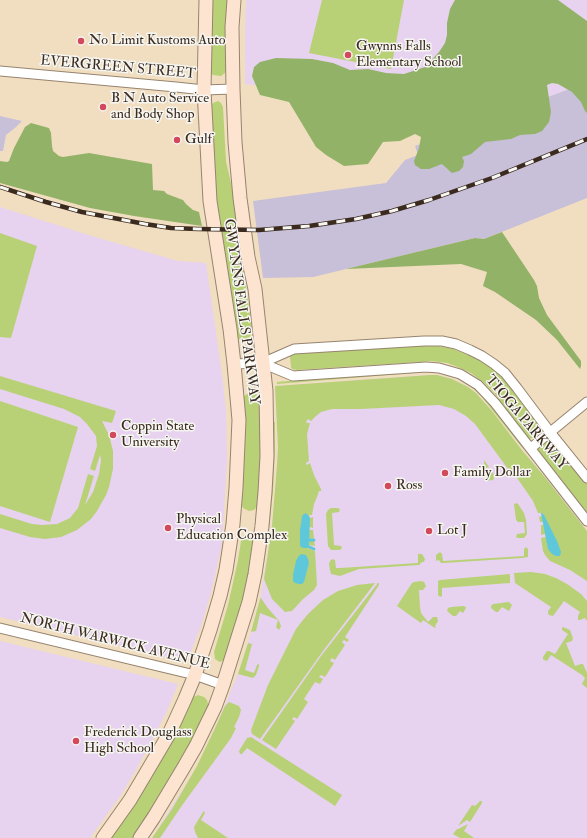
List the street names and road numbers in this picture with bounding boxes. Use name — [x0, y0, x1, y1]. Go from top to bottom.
street label: EVERGREEN STREET — [40, 53, 196, 83]
street label: GWYNNS FALLS PARKWAY — [220, 218, 262, 406]
street label: TIOGA PARKWAY — [481, 372, 571, 474]
street label: NORTH WARWICK AVENUE — [18, 610, 212, 674]

